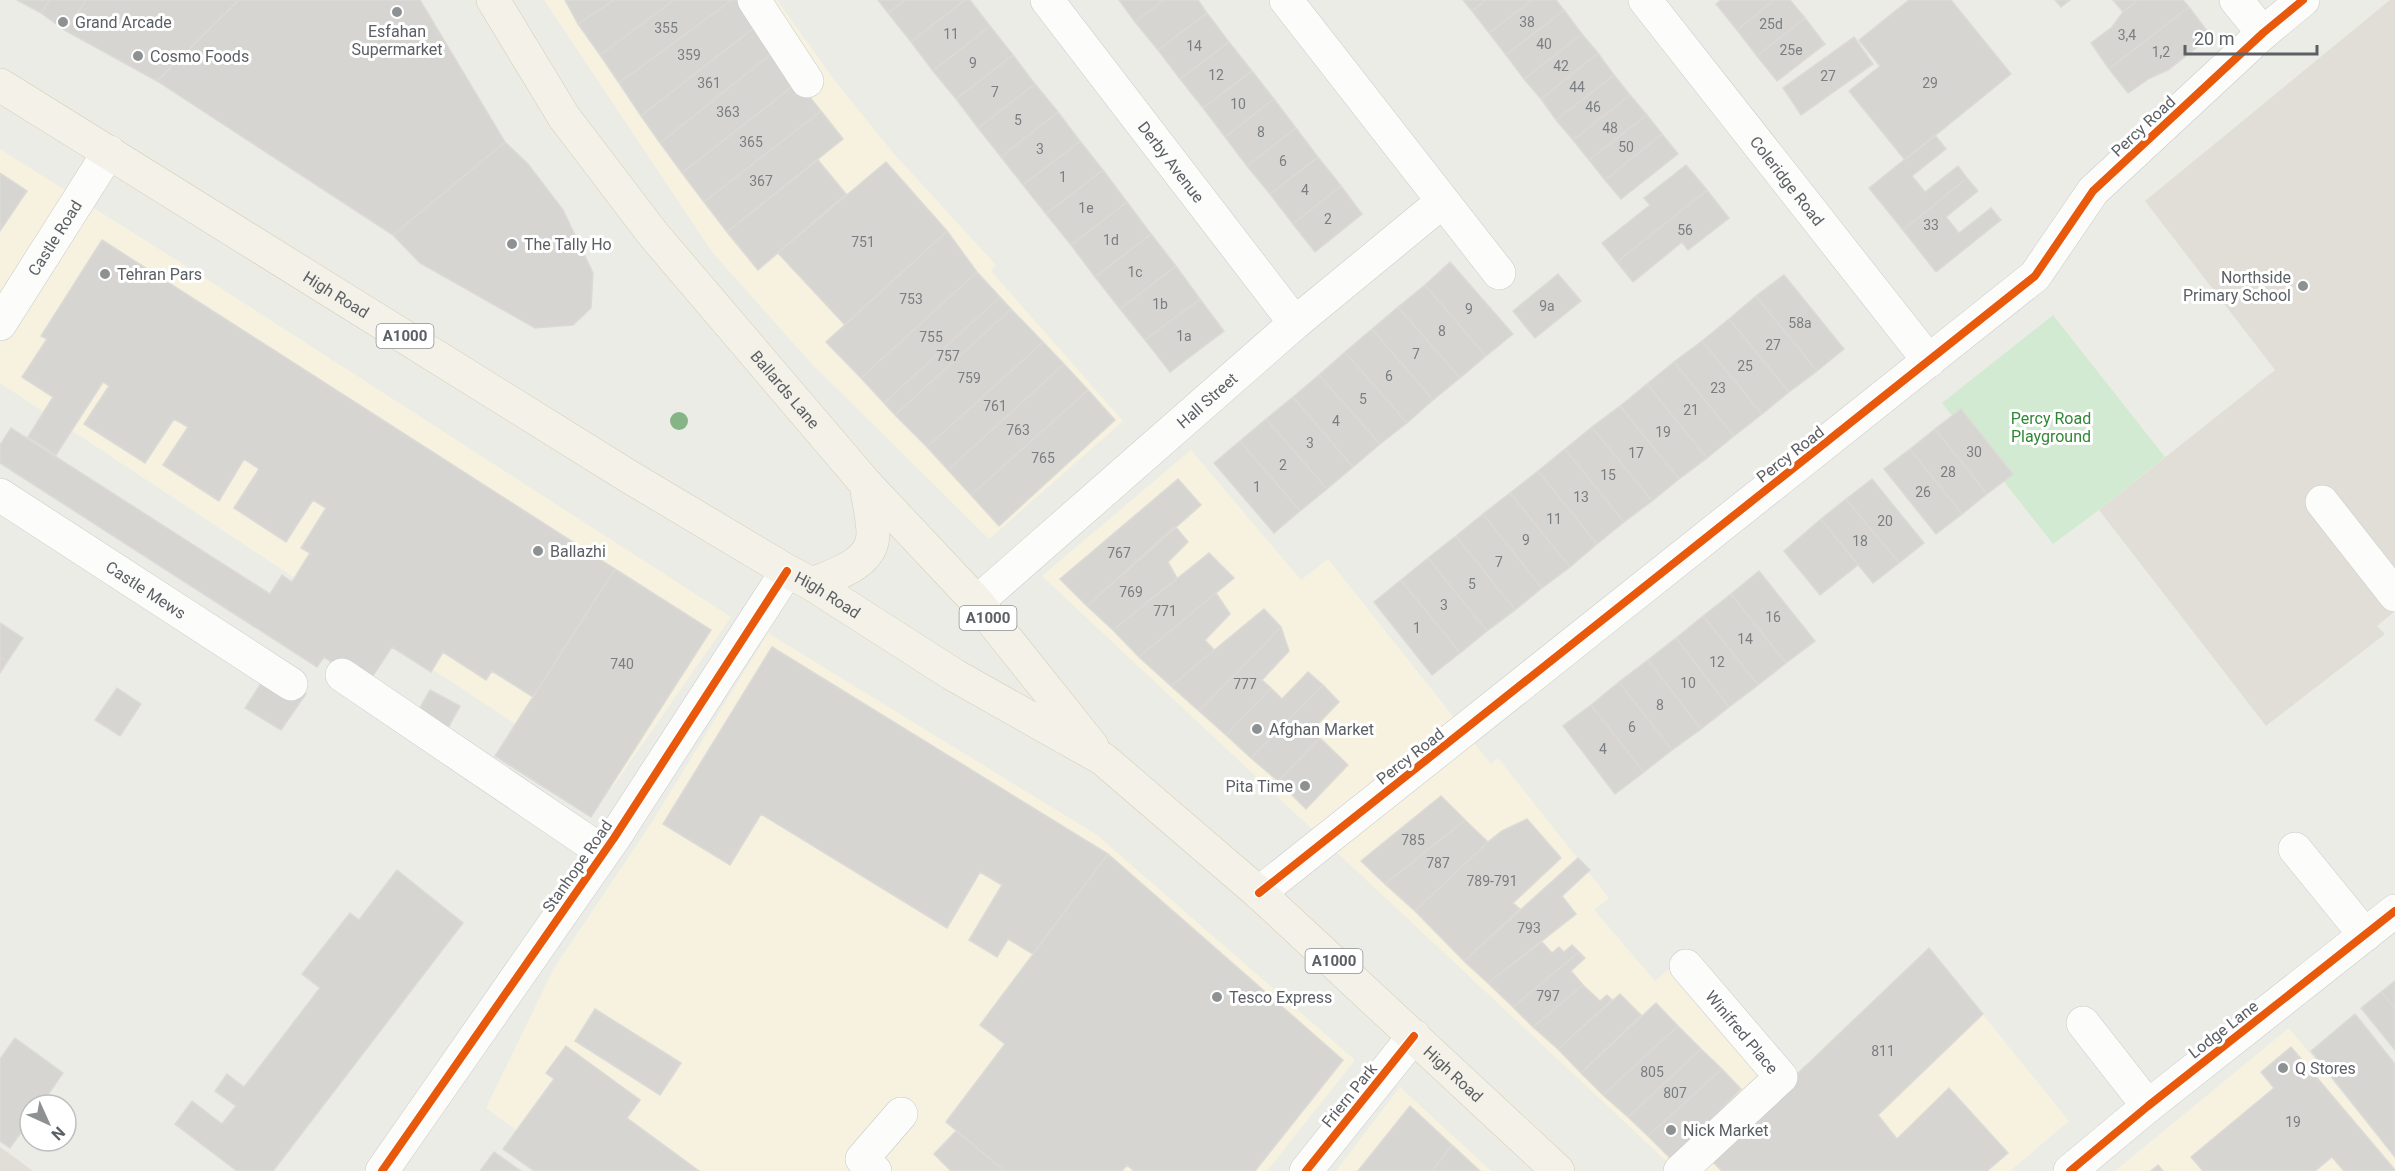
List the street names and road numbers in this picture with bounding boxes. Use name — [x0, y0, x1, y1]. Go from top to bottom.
street label: Percy Road — [2107, 92, 2179, 161]
street label: Derby Avenue — [1134, 118, 1208, 206]
street label: Coleridge Road — [1746, 133, 1828, 230]
street label: Castle Road — [24, 197, 86, 279]
street label: High Road — [300, 267, 372, 322]
road number: A1000 — [376, 324, 434, 348]
street label: Ballards Lane — [747, 347, 823, 433]
street label: Hall Street — [1173, 369, 1241, 432]
street label: Percy Road — [1753, 422, 1828, 487]
street label: Castle Mews — [102, 557, 189, 623]
street label: High Road — [791, 568, 864, 622]
road number: A1000 — [960, 606, 1016, 630]
street label: Percy Road — [1373, 724, 1448, 789]
street label: Stanhope Road — [539, 816, 616, 916]
road number: A1000 — [1306, 949, 1362, 973]
street label: Winifred Place — [1701, 987, 1782, 1078]
street label: Lodge Lane — [2185, 996, 2262, 1062]
street label: High Road — [1420, 1042, 1487, 1106]
street label: Friern Park — [1318, 1059, 1382, 1131]

